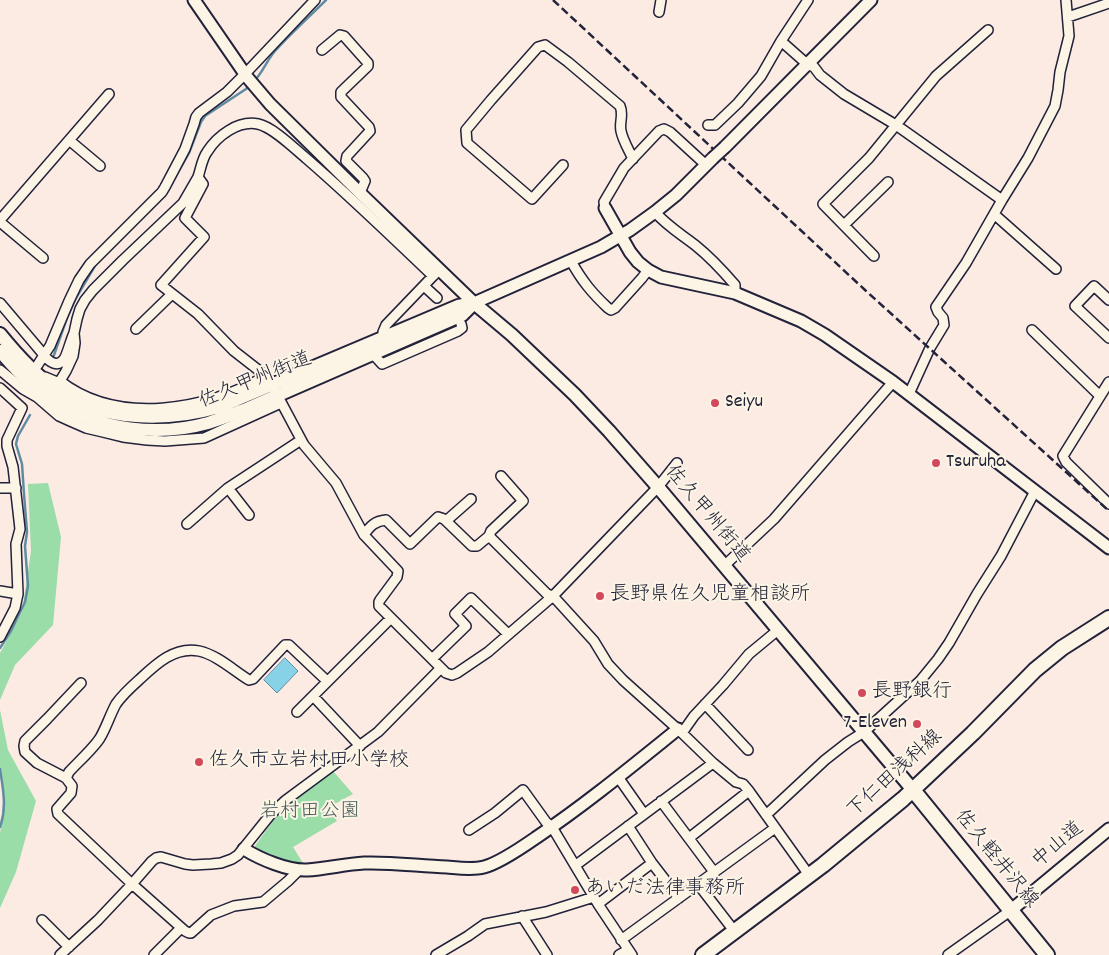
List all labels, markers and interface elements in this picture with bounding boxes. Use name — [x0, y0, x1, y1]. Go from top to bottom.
street label: 佐久甲州街道 — [196, 348, 316, 416]
place label: Seiyu — [725, 391, 763, 415]
marker: Seiyu — [709, 397, 721, 409]
place label: Tsuruha — [946, 451, 1006, 475]
marker: Tsuruha — [930, 457, 942, 469]
street label: 佐久甲州街道 — [658, 461, 754, 569]
place label: 長野県佐久児童相談所 — [610, 584, 810, 608]
marker: 長野県佐久児童相談所 — [594, 590, 606, 602]
place label: 長野銀行 — [872, 681, 952, 705]
marker: 長野銀行 — [856, 687, 868, 699]
place label: 7-Eleven — [843, 712, 907, 736]
marker: 7-Eleven — [911, 718, 923, 730]
street label: 下仁田浅科線 — [843, 726, 949, 824]
place label: 佐久市立岩村田小学校 — [209, 750, 409, 774]
marker: 佐久市立岩村田小学校 — [193, 756, 205, 768]
park label: 岩村田公園 — [260, 801, 360, 825]
street label: 佐久軽井沢線 — [948, 806, 1042, 914]
street label: 中山道 — [1028, 818, 1090, 874]
place label: あいだ法律事務所 — [585, 878, 745, 902]
marker: あいだ法律事務所 — [569, 884, 581, 896]

